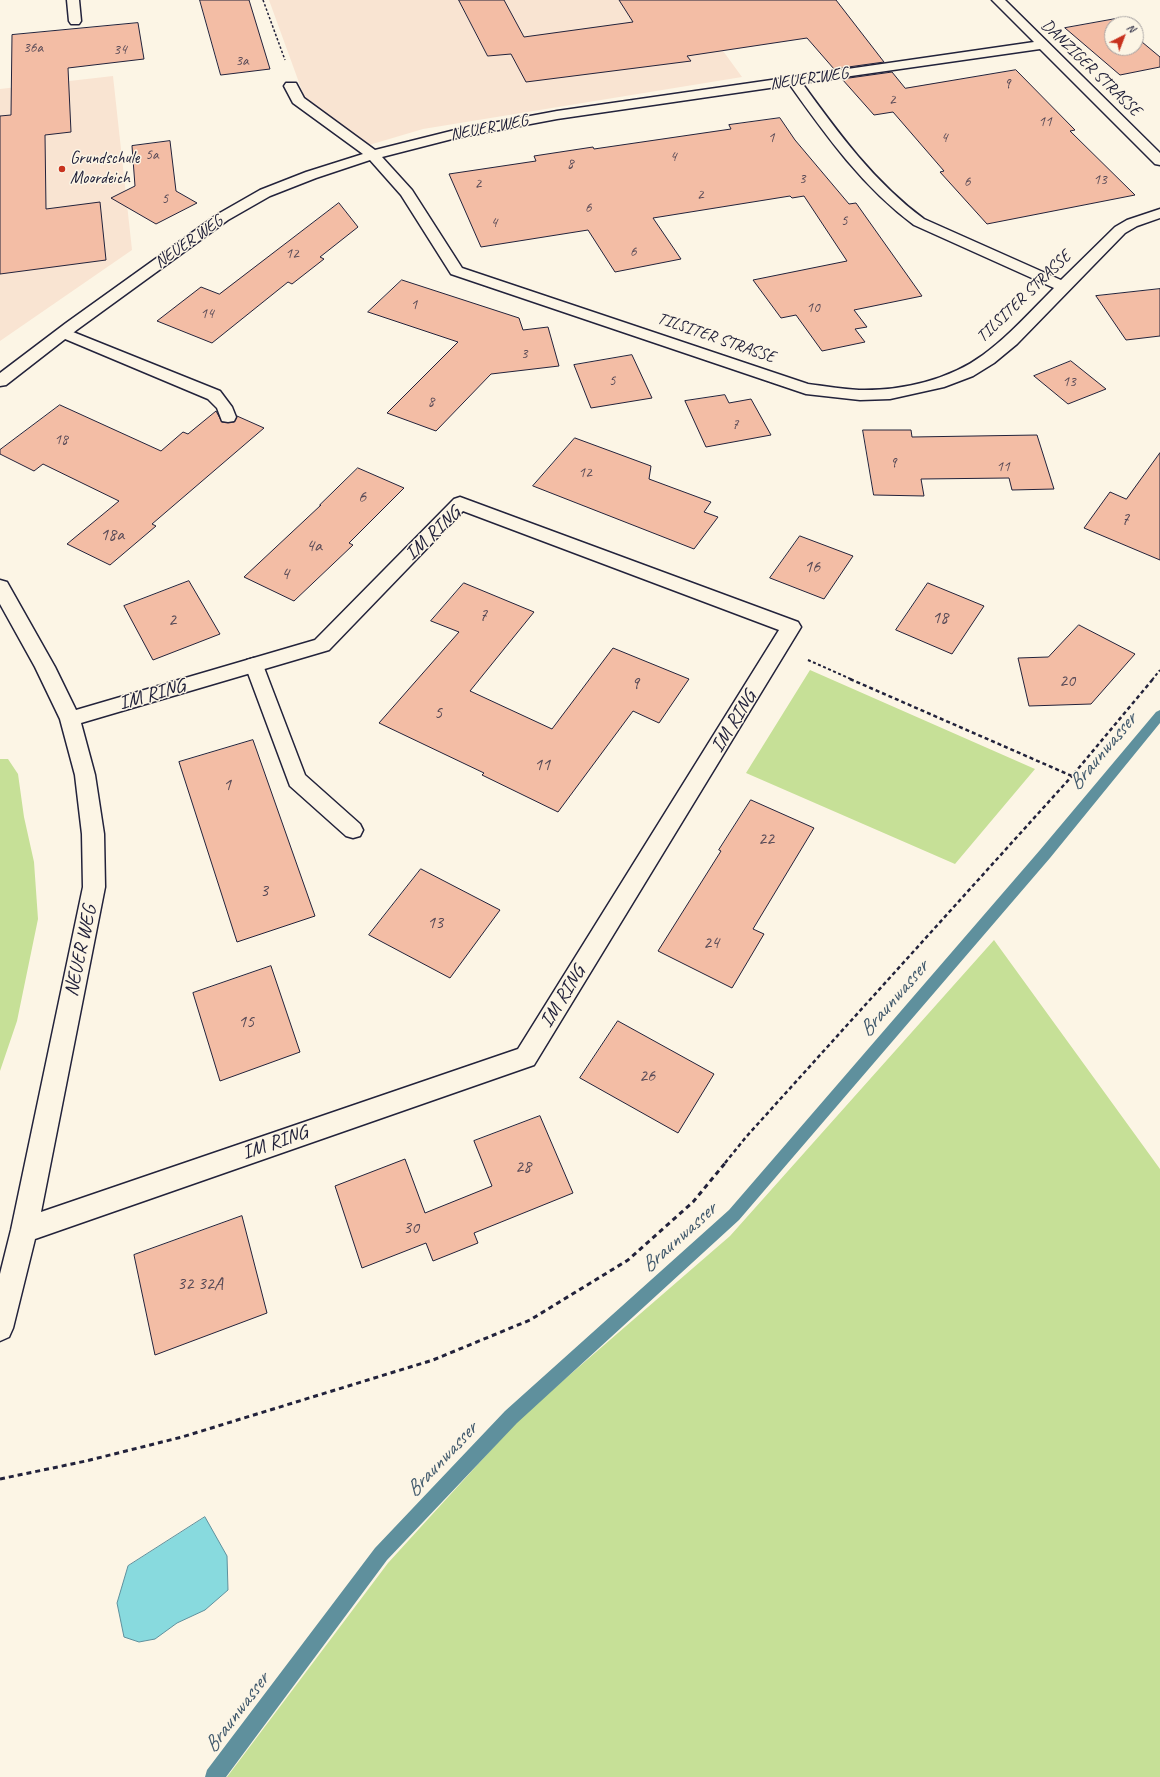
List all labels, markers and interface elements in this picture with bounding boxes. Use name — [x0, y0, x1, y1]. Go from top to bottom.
street label: DANZIGER STRASSE — [1037, 15, 1145, 121]
north arrow — [1104, 16, 1144, 56]
house number: 36a — [23, 39, 43, 57]
house number: 34 — [113, 41, 127, 59]
house number: 3a — [235, 52, 249, 70]
street label: NEUER WEG — [769, 63, 849, 95]
house number: 9 — [1004, 75, 1010, 93]
house number: 2 — [889, 91, 895, 109]
street label: NEUER WEG — [448, 110, 530, 146]
house number: 11 — [1038, 113, 1052, 131]
house number: 1 — [768, 129, 774, 147]
house number: 4 — [941, 129, 947, 147]
house number: 5a — [145, 146, 159, 164]
house number: 4 — [670, 148, 676, 166]
place label: Grundschule Moordeich — [70, 149, 139, 189]
house number: 8 — [567, 155, 573, 173]
marker: Grundschule Moordeich — [57, 164, 67, 174]
house number: 3 — [799, 170, 805, 188]
house number: 13 — [1093, 171, 1107, 189]
house number: 6 — [964, 173, 970, 191]
house number: 2 — [475, 175, 481, 193]
house number: 2 — [697, 186, 703, 204]
house number: 5 — [162, 190, 168, 208]
house number: 6 — [585, 199, 591, 217]
street label: NEUER WEG — [151, 211, 227, 273]
house number: 5 — [841, 212, 847, 230]
house number: 4 — [491, 214, 497, 232]
house number: 6 — [630, 243, 636, 261]
house number: 12 — [285, 245, 299, 263]
street label: TILSITER STRASSE — [973, 247, 1075, 347]
house number: 1 — [411, 296, 417, 314]
house number: 10 — [806, 299, 820, 317]
house number: 14 — [200, 305, 214, 323]
street label: TILSITER STRASSE — [654, 308, 778, 368]
house number: 3 — [521, 345, 527, 363]
house number: 5 — [609, 372, 615, 390]
house number: 13 — [1062, 373, 1076, 391]
house number: 8 — [428, 393, 434, 411]
house number: 7 — [732, 416, 738, 434]
house number: 18 — [54, 431, 68, 449]
house number: 9 — [890, 454, 896, 472]
house number: 11 — [996, 458, 1010, 476]
house number: 12 — [578, 464, 592, 482]
house number: 6 — [358, 486, 366, 508]
street label: IM RING — [400, 502, 466, 566]
house number: 7 — [1121, 509, 1129, 531]
house number: 18a — [100, 524, 124, 546]
house number: 4a — [306, 535, 322, 557]
house number: 16 — [804, 556, 820, 578]
house number: 4 — [281, 563, 289, 585]
house number: 7 — [479, 605, 487, 627]
house number: 18 — [932, 607, 948, 629]
house number: 2 — [168, 609, 176, 631]
house number: 20 — [1059, 670, 1075, 692]
house number: 9 — [631, 673, 639, 695]
street label: IM RING — [116, 674, 188, 716]
street label: IM RING — [706, 687, 762, 757]
house number: 5 — [434, 702, 442, 724]
water label: Braunwasser — [1063, 708, 1143, 796]
house number: 11 — [534, 754, 550, 776]
house number: 1 — [223, 774, 231, 796]
house number: 22 — [758, 828, 774, 850]
house number: 3 — [260, 880, 268, 902]
street label: NEUER WEG — [60, 903, 102, 999]
house number: 13 — [427, 912, 443, 934]
house number: 24 — [703, 932, 719, 954]
water label: Braunwasser — [854, 956, 934, 1042]
street label: IM RING — [535, 962, 591, 1032]
house number: 15 — [238, 1011, 254, 1033]
house number: 26 — [639, 1065, 655, 1087]
street label: IM RING — [239, 1121, 311, 1165]
house number: 28 — [515, 1156, 531, 1178]
water label: Braunwasser — [636, 1198, 722, 1278]
house number: 30 — [403, 1217, 419, 1239]
house number: 32 32A — [177, 1273, 223, 1295]
water label: Braunwasser — [401, 1417, 483, 1503]
water label: Braunwasser — [199, 1668, 275, 1758]

